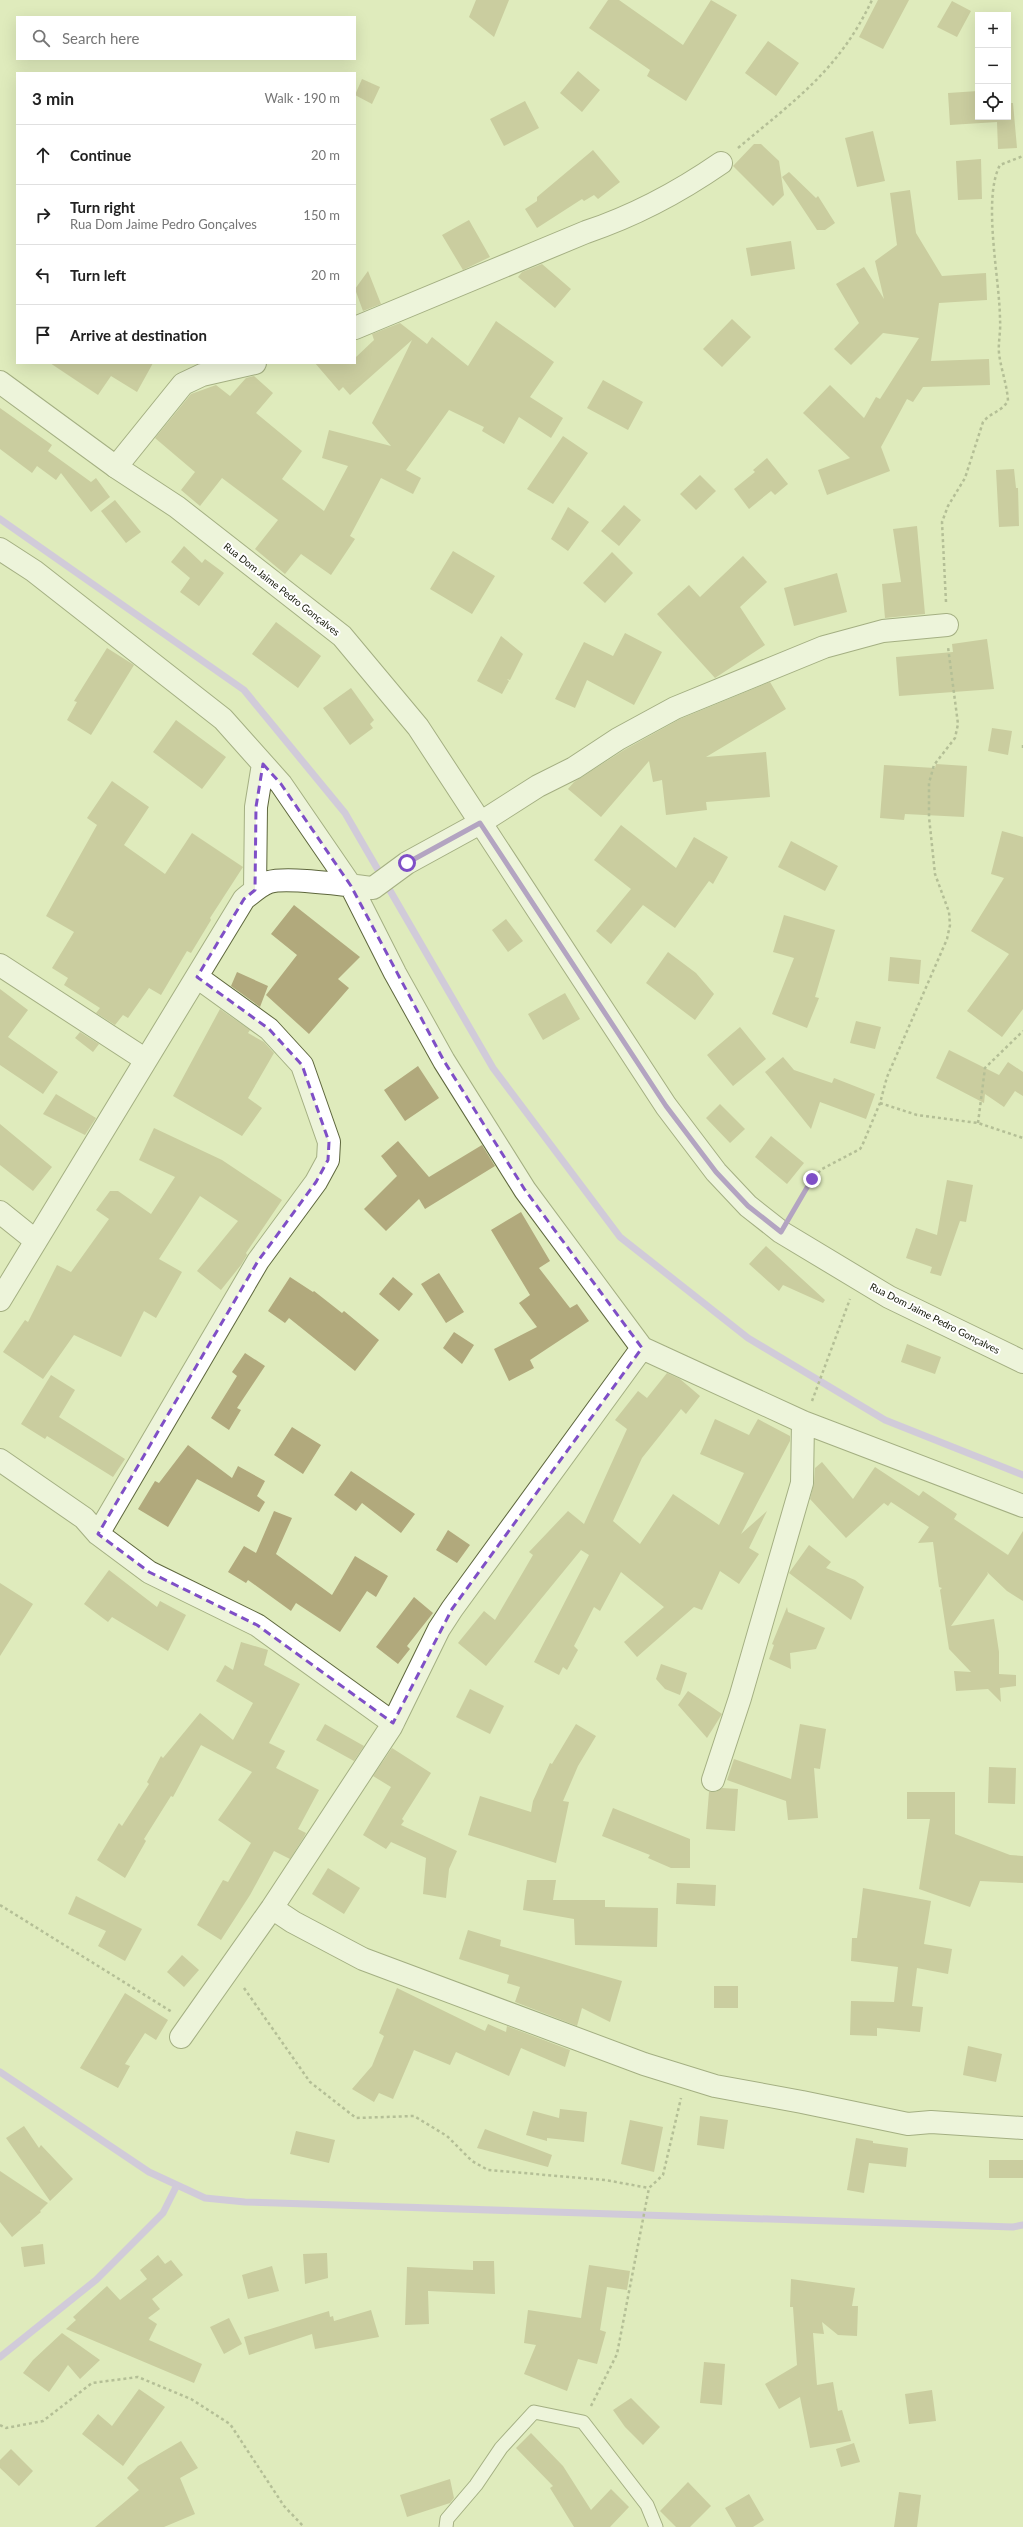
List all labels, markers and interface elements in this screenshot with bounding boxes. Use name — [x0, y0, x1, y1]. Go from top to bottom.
map controls — [975, 12, 1011, 120]
button: + — [975, 12, 1011, 48]
search box — [16, 16, 356, 60]
icon: search — [30, 27, 52, 49]
text: Search here — [62, 29, 139, 47]
button: − — [975, 48, 1011, 84]
button: locate — [975, 84, 1011, 120]
text: 3 min — [32, 88, 74, 109]
text: Walk · 190 m — [264, 90, 340, 106]
icon: ahead — [32, 144, 54, 166]
text: Continue — [70, 146, 131, 164]
text: 20 m — [311, 147, 340, 163]
text: Turn right — [70, 198, 135, 216]
icon: right — [32, 204, 54, 226]
text: 150 m — [303, 207, 340, 223]
text: Rua Dom Jaime Pedro Gonçalves — [70, 216, 257, 232]
icon: left — [32, 264, 54, 286]
text: Turn left — [70, 266, 126, 284]
text: 20 m — [311, 267, 340, 283]
icon: arrive — [32, 324, 54, 346]
text: Arrive at destination — [70, 326, 207, 344]
street label: Rua Dom Jaime Pedro Gonçalves — [222, 540, 342, 638]
route start — [398, 854, 416, 872]
route end — [803, 1170, 821, 1188]
street label: Rua Dom Jaime Pedro Gonçalves — [868, 1280, 1002, 1356]

